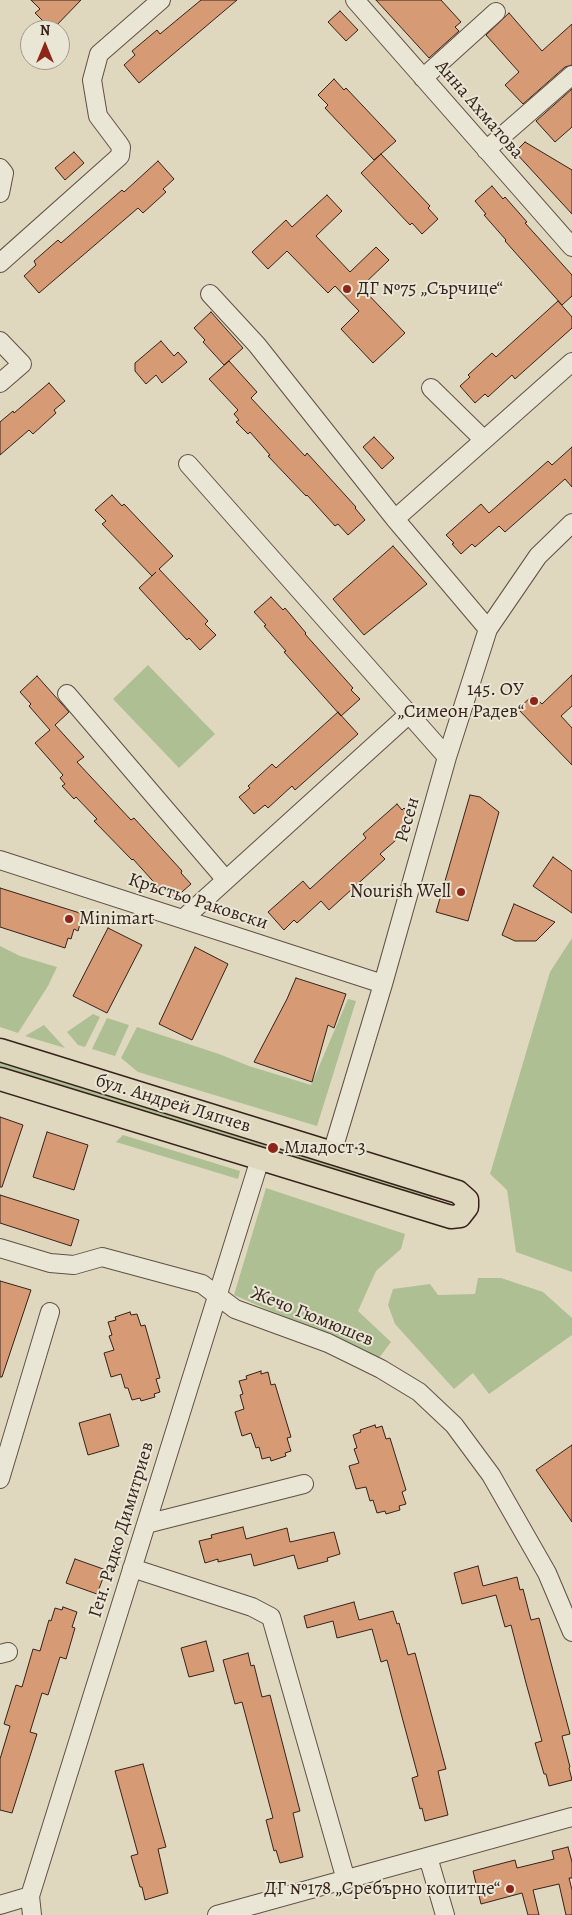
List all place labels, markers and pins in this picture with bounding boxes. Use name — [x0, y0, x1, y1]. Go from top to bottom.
place label: ДГ №75 „Сърчице“ — [357, 278, 503, 300]
marker: ДГ №75 „Сърчице“ — [341, 283, 353, 295]
place label: 145. ОУ „Симеон Радев“ — [397, 679, 524, 723]
marker: 145. ОУ „Симеон Радев“ — [528, 695, 540, 707]
place label: Nourish Well — [350, 881, 451, 903]
marker: Nourish Well — [455, 886, 467, 898]
place label: Minimart — [79, 908, 154, 930]
marker: Minimart — [63, 913, 75, 925]
place label: Младост 3 — [284, 1137, 366, 1159]
marker: Младост 3 — [266, 1141, 280, 1155]
place label: ДГ №178 „Сребърно копитце“ — [264, 1878, 500, 1900]
marker: ДГ №178 „Сребърно копитце“ — [504, 1883, 516, 1895]

